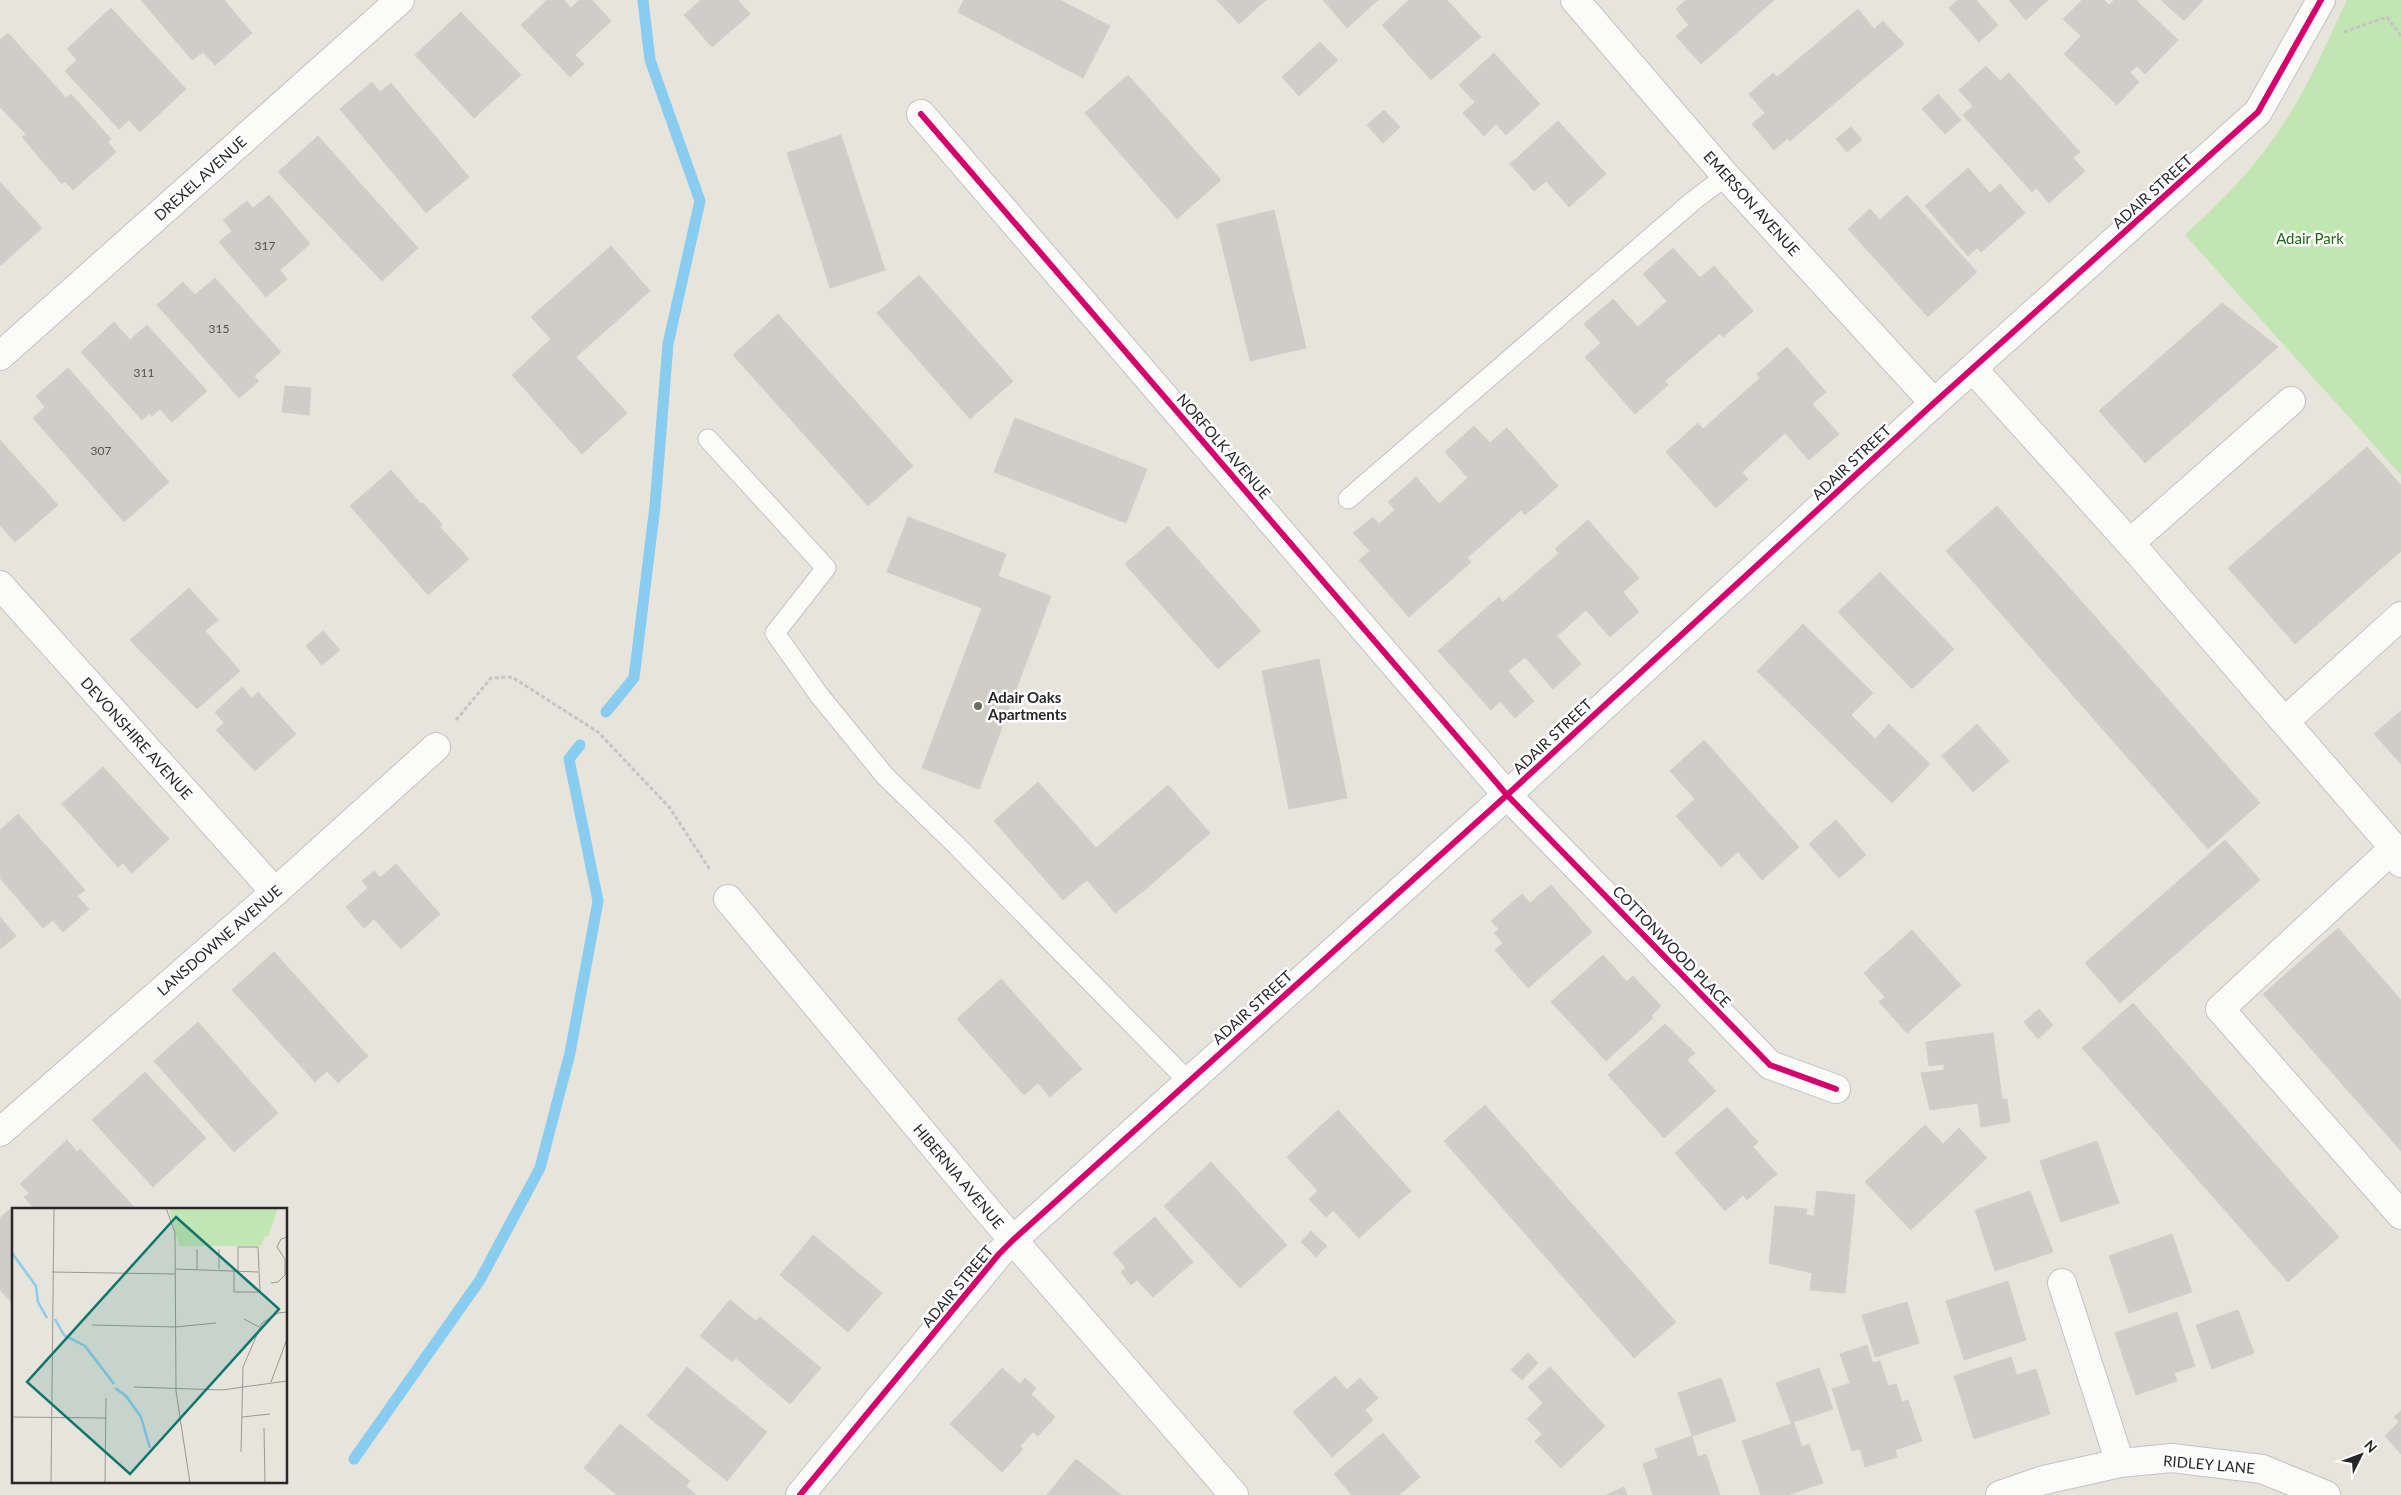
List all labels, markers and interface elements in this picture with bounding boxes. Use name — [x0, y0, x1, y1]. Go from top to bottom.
street label: DREXEL AVENUE — [150, 132, 250, 224]
street label: EMERSON AVENUE — [1700, 147, 1804, 259]
street label: ADAIR STREET — [2108, 150, 2196, 232]
park label: Adair Park — [2276, 229, 2344, 247]
house number: 317 — [255, 238, 275, 253]
house number: 315 — [209, 321, 229, 336]
house number: 311 — [134, 365, 154, 380]
street label: NORFOLK AVENUE — [1173, 390, 1275, 502]
street label: ADAIR STREET — [1808, 421, 1894, 503]
house number: 307 — [91, 443, 111, 458]
street label: DEVONSHIRE AVENUE — [77, 673, 197, 803]
place label: Adair Oaks Apartments — [987, 688, 1067, 723]
street label: ADAIR STREET — [1509, 695, 1595, 777]
marker: Adair Oaks Apartments — [972, 700, 984, 712]
street label: LANSDOWNE AVENUE — [153, 881, 285, 999]
street label: COTTONWOOD PLACE — [1609, 881, 1735, 1011]
street label: ADAIR STREET — [1208, 966, 1296, 1048]
street label: HIBERNIA AVENUE — [910, 1120, 1008, 1232]
inset map — [12, 1208, 288, 1482]
street label: ADAIR STREET — [918, 1241, 997, 1331]
north arrow — [2336, 1430, 2386, 1480]
text: N — [2361, 1436, 2381, 1456]
street label: RIDLEY LANE — [2162, 1451, 2256, 1477]

